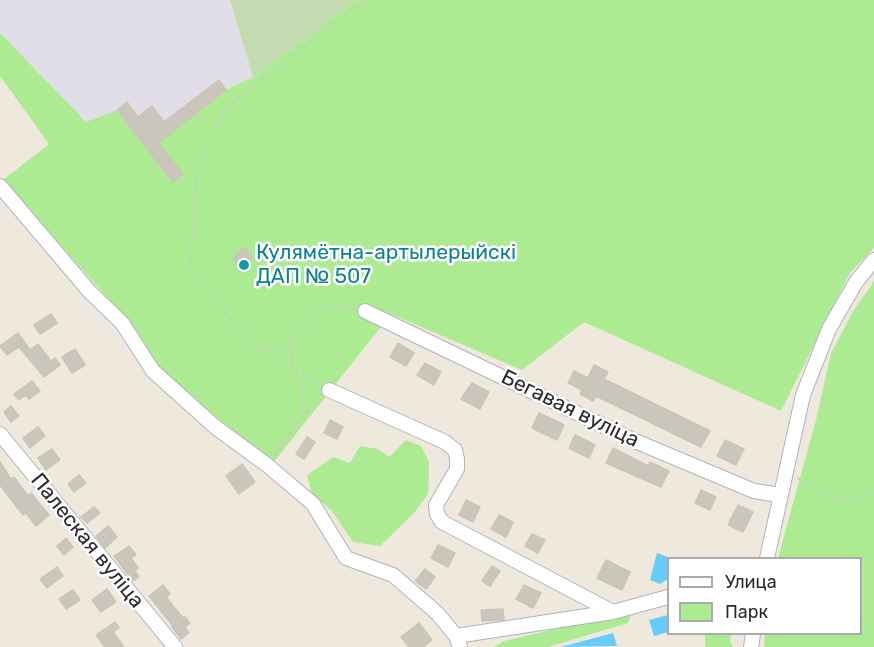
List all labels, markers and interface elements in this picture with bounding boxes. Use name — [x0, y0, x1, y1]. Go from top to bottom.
place label: Кулямётна-артылерыйскі ДАП № 507 — [256, 240, 516, 290]
marker: Кулямётна-артылерыйскі ДАП № 507 — [237, 258, 251, 272]
street label: Бегавая вуліца — [497, 365, 643, 453]
street label: Палеская вуліца — [25, 469, 149, 613]
legend — [667, 557, 862, 635]
text: Улица — [725, 571, 777, 593]
text: Парк — [725, 601, 768, 623]

